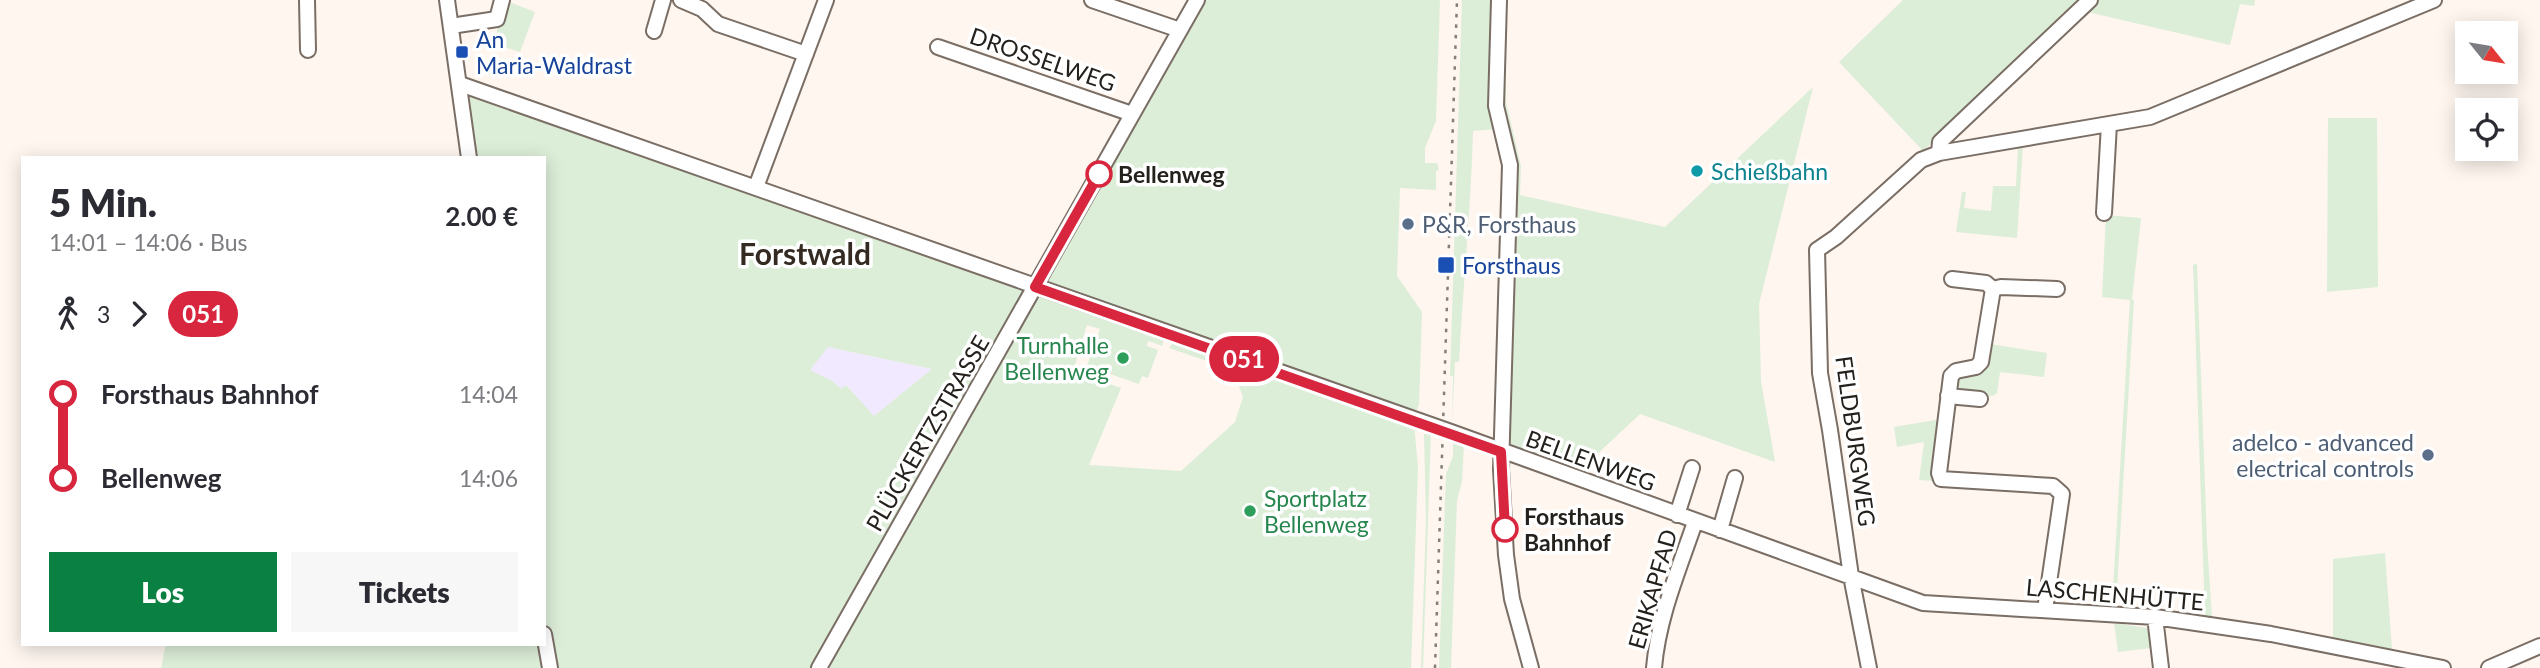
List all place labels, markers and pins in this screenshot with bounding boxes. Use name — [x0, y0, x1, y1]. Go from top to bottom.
place label: An Maria-Waldrast — [476, 25, 633, 79]
marker: An Maria-Waldrast — [454, 44, 470, 60]
place label: Schießbahn — [1711, 157, 1828, 185]
place label: Bellenweg — [1118, 160, 1225, 188]
marker: Bellenweg — [1086, 161, 1112, 187]
marker: Schießbahn — [1689, 163, 1705, 179]
place label: P&R, Forsthaus — [1422, 210, 1576, 238]
marker: P&R, Forsthaus — [1400, 216, 1416, 232]
place label: Forsthaus — [1462, 251, 1561, 279]
marker: Forsthaus — [1436, 255, 1456, 275]
place label: Turnhalle Bellenweg — [1004, 331, 1109, 385]
marker: Turnhalle Bellenweg — [1115, 350, 1131, 366]
place label: adelco - advanced electrical controls — [2232, 428, 2414, 482]
marker: adelco - advanced electrical controls — [2420, 447, 2436, 463]
place label: Sportplatz Bellenweg — [1264, 484, 1369, 538]
place label: Forsthaus Bahnhof — [1524, 502, 1624, 556]
marker: Sportplatz Bellenweg — [1242, 503, 1258, 519]
marker: Forsthaus Bahnhof — [1492, 516, 1518, 542]

